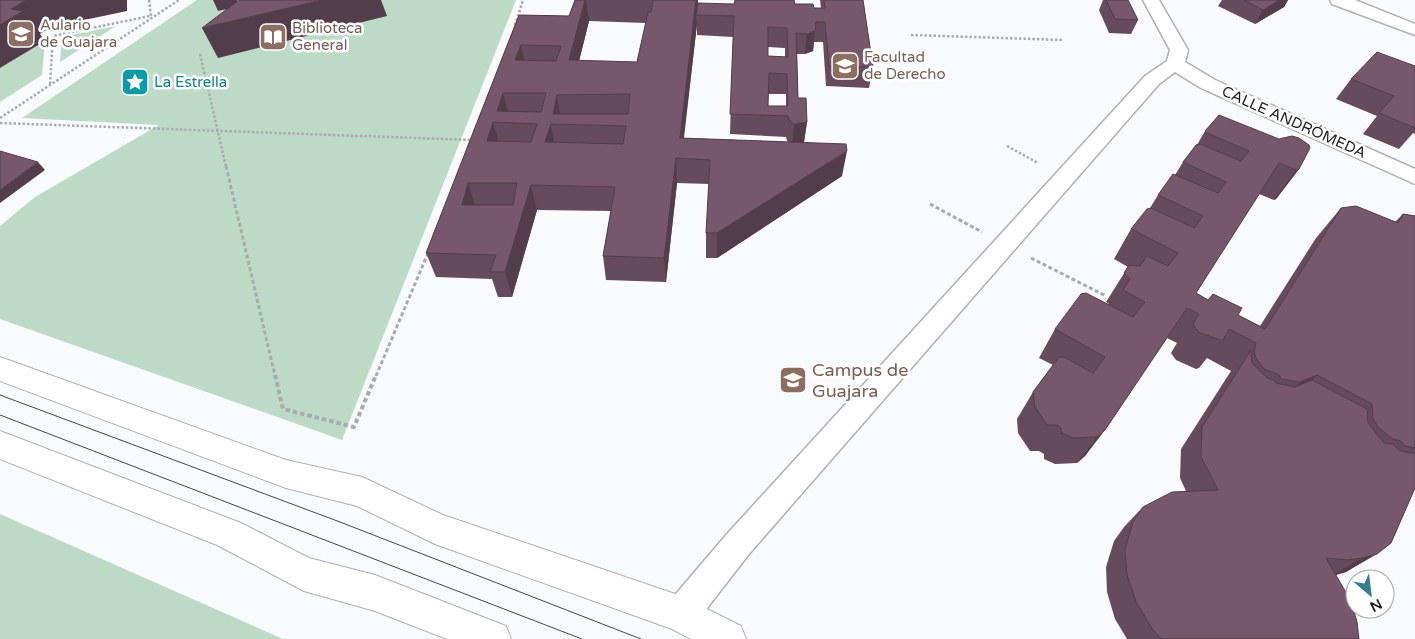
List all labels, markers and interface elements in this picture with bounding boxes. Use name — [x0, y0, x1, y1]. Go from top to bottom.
place label: Aulario de Guajara — [40, 16, 117, 51]
school or university icon: Aulario de Guajara — [6, 19, 36, 49]
place label: Biblioteca General — [292, 19, 363, 54]
library icon: Biblioteca General — [258, 22, 288, 52]
place label: Facultad de Derecho — [864, 48, 946, 83]
school or university icon: Facultad de Derecho — [830, 51, 860, 81]
place icon: La Estrella — [120, 67, 150, 97]
place label: La Estrella — [154, 73, 227, 91]
street label: CALLE ANDRÓMEDA — [1219, 82, 1369, 162]
place label: Campus de Guajara — [812, 359, 908, 402]
school or university icon: Campus de Guajara — [778, 365, 808, 395]
north arrow — [1345, 569, 1395, 619]
text: N — [1367, 595, 1385, 615]

